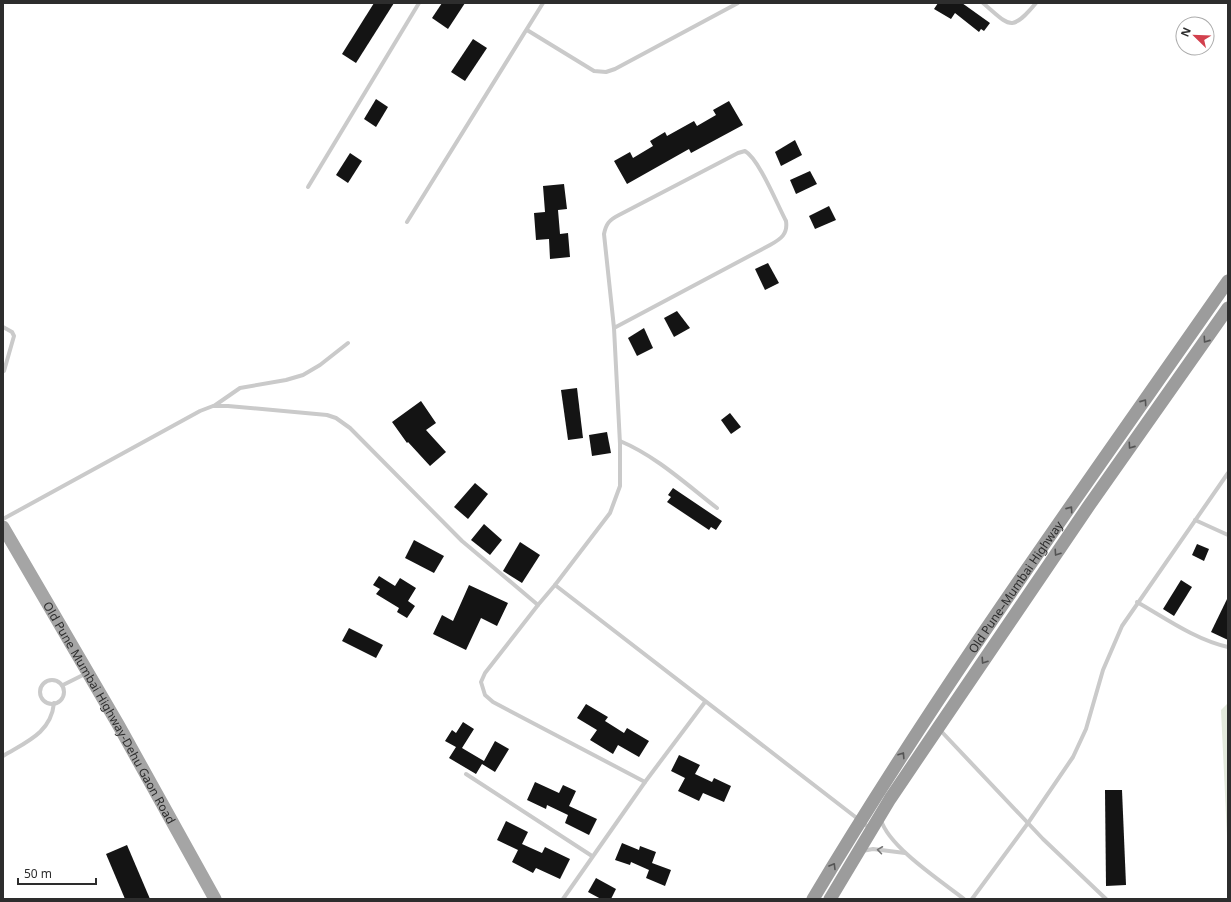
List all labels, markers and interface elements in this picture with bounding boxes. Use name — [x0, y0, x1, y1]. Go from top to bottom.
north arrow — [1175, 16, 1215, 56]
text: N — [1177, 25, 1194, 39]
one-way arrow — [1203, 336, 1211, 343]
one-way arrow — [1139, 400, 1146, 407]
one-way arrow — [1129, 442, 1136, 449]
one-way arrow — [1065, 506, 1073, 513]
street label: Old Pune–Mumbai Highway — [964, 516, 1067, 656]
one-way arrow — [1054, 549, 1062, 556]
street label: Old Pune Mumbai Highway-Dehu Gaon Road — [40, 598, 180, 827]
one-way arrow — [981, 656, 988, 663]
one-way arrow — [897, 753, 904, 760]
one-way arrow — [877, 846, 883, 855]
scale bar — [18, 860, 96, 886]
one-way arrow — [828, 862, 835, 870]
text: 50 m — [24, 865, 52, 882]

